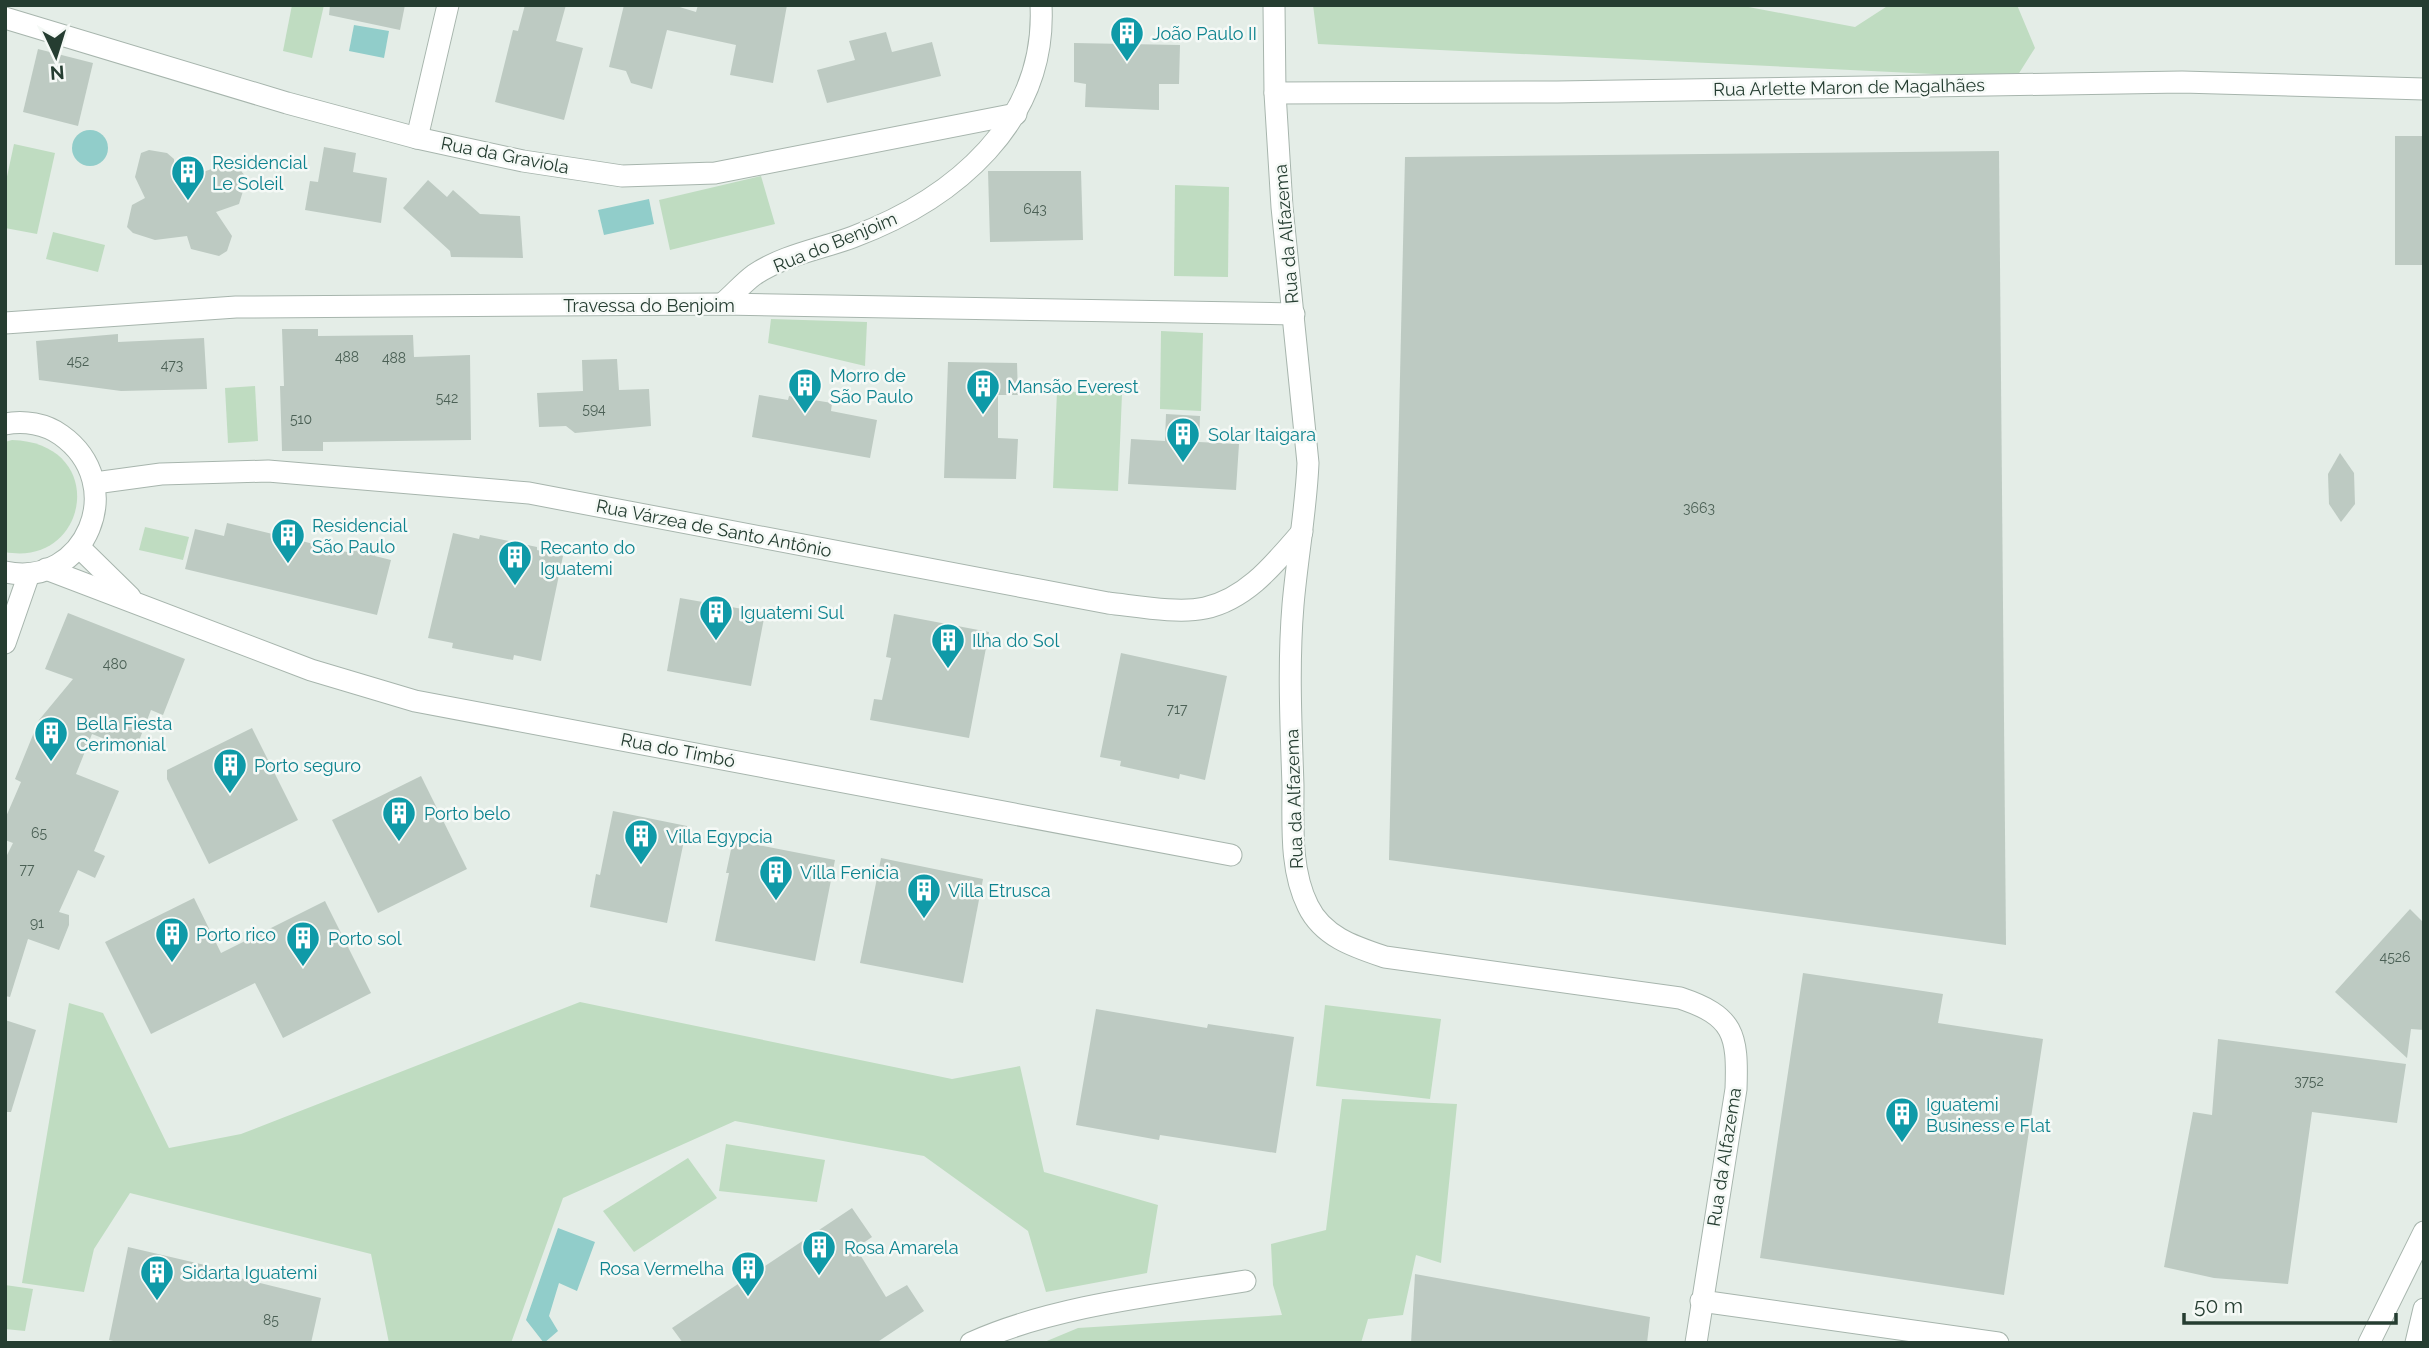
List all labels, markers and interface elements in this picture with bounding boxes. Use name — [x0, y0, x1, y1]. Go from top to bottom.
building icon: João Paulo II — [1108, 14, 1146, 63]
north arrow — [21, 21, 91, 91]
place label: João Paulo II — [1152, 23, 1257, 44]
text: N — [49, 61, 65, 84]
street label: Rua Arlette Maron de Magalhães — [1713, 74, 1985, 100]
street label: Rua da Graviola — [439, 132, 571, 178]
place label: Residencial Le Soleil — [212, 152, 308, 194]
building icon: Residencial Le Soleil — [169, 153, 207, 202]
street label: Rua da Alfazema — [1269, 163, 1303, 305]
house number: 643 — [1023, 201, 1047, 217]
street label: Rua do Benjoim — [770, 208, 900, 276]
street label: Travessa do Benjoim — [563, 295, 735, 316]
house number: 488 — [335, 349, 359, 365]
house number: 488 — [382, 350, 406, 366]
house number: 452 — [67, 353, 89, 369]
house number: 473 — [161, 357, 183, 373]
place label: Morro de São Paulo — [830, 365, 914, 407]
building icon: Morro de São Paulo — [786, 366, 824, 415]
building icon: Mansão Everest — [964, 367, 1002, 416]
place label: Mansão Everest — [1007, 376, 1139, 397]
house number: 542 — [436, 390, 458, 406]
house number: 594 — [582, 401, 606, 417]
house number: 510 — [290, 411, 312, 427]
building icon: Solar Itaigara — [1164, 415, 1202, 464]
place label: Solar Itaigara — [1208, 424, 1316, 445]
street label: Rua Várzea de Santo Antônio — [594, 495, 834, 561]
house number: 3663 — [1683, 500, 1715, 516]
place label: Residencial São Paulo — [312, 515, 408, 557]
building icon: Residencial São Paulo — [269, 516, 307, 565]
place label: Recanto do Iguatemi — [540, 537, 635, 579]
building icon: Recanto do Iguatemi — [496, 538, 534, 587]
building icon: Iguatemi Sul — [697, 593, 735, 642]
place label: Iguatemi Sul — [740, 602, 844, 623]
building icon: Ilha do Sol — [929, 621, 967, 670]
place label: Ilha do Sol — [972, 630, 1059, 651]
house number: 480 — [103, 656, 127, 672]
house number: 717 — [1167, 701, 1188, 717]
place label: Bella Fiesta Cerimonial — [76, 713, 172, 755]
building icon: Bella Fiesta Cerimonial — [32, 714, 70, 763]
street label: Rua do Timbó — [619, 729, 737, 771]
street label: Rua da Alfazema — [1281, 729, 1307, 869]
building icon: Porto seguro — [211, 746, 249, 795]
place label: Porto seguro — [254, 755, 361, 776]
building icon: Porto belo — [380, 794, 418, 843]
place label: Porto belo — [424, 803, 511, 824]
building icon: Villa Egypcia — [622, 817, 660, 866]
house number: 65 — [31, 825, 47, 841]
place label: Villa Egypcia — [666, 826, 773, 847]
building icon: Villa Fenicia — [757, 853, 795, 902]
house number: 77 — [20, 861, 35, 877]
place label: Villa Fenicia — [800, 862, 899, 883]
building icon: Villa Etrusca — [905, 871, 943, 920]
place label: Villa Etrusca — [948, 880, 1051, 901]
house number: 91 — [30, 915, 44, 931]
building icon: Porto rico — [153, 915, 191, 964]
building icon: Porto sol — [284, 919, 322, 968]
place label: Porto rico — [196, 924, 276, 945]
place label: Porto sol — [328, 928, 402, 949]
house number: 4526 — [2379, 949, 2411, 965]
house number: 3752 — [2294, 1073, 2324, 1089]
street label: Rua da Alfazema — [1703, 1086, 1745, 1228]
place label: Iguatemi Business e Flat — [1926, 1094, 2051, 1136]
building icon: Iguatemi Business e Flat — [1883, 1095, 1921, 1144]
building icon: Rosa Amarela — [800, 1228, 838, 1277]
place label: Rosa Amarela — [844, 1237, 959, 1258]
building icon: Rosa Vermelha — [729, 1249, 767, 1298]
building icon: Sidarta Iguatemi — [138, 1253, 176, 1302]
place label: Rosa Vermelha — [599, 1258, 724, 1279]
place label: Sidarta Iguatemi — [182, 1262, 317, 1283]
scale bar — [2184, 1282, 2396, 1326]
text: 50 m — [2194, 1293, 2243, 1318]
house number: 85 — [263, 1312, 279, 1328]

